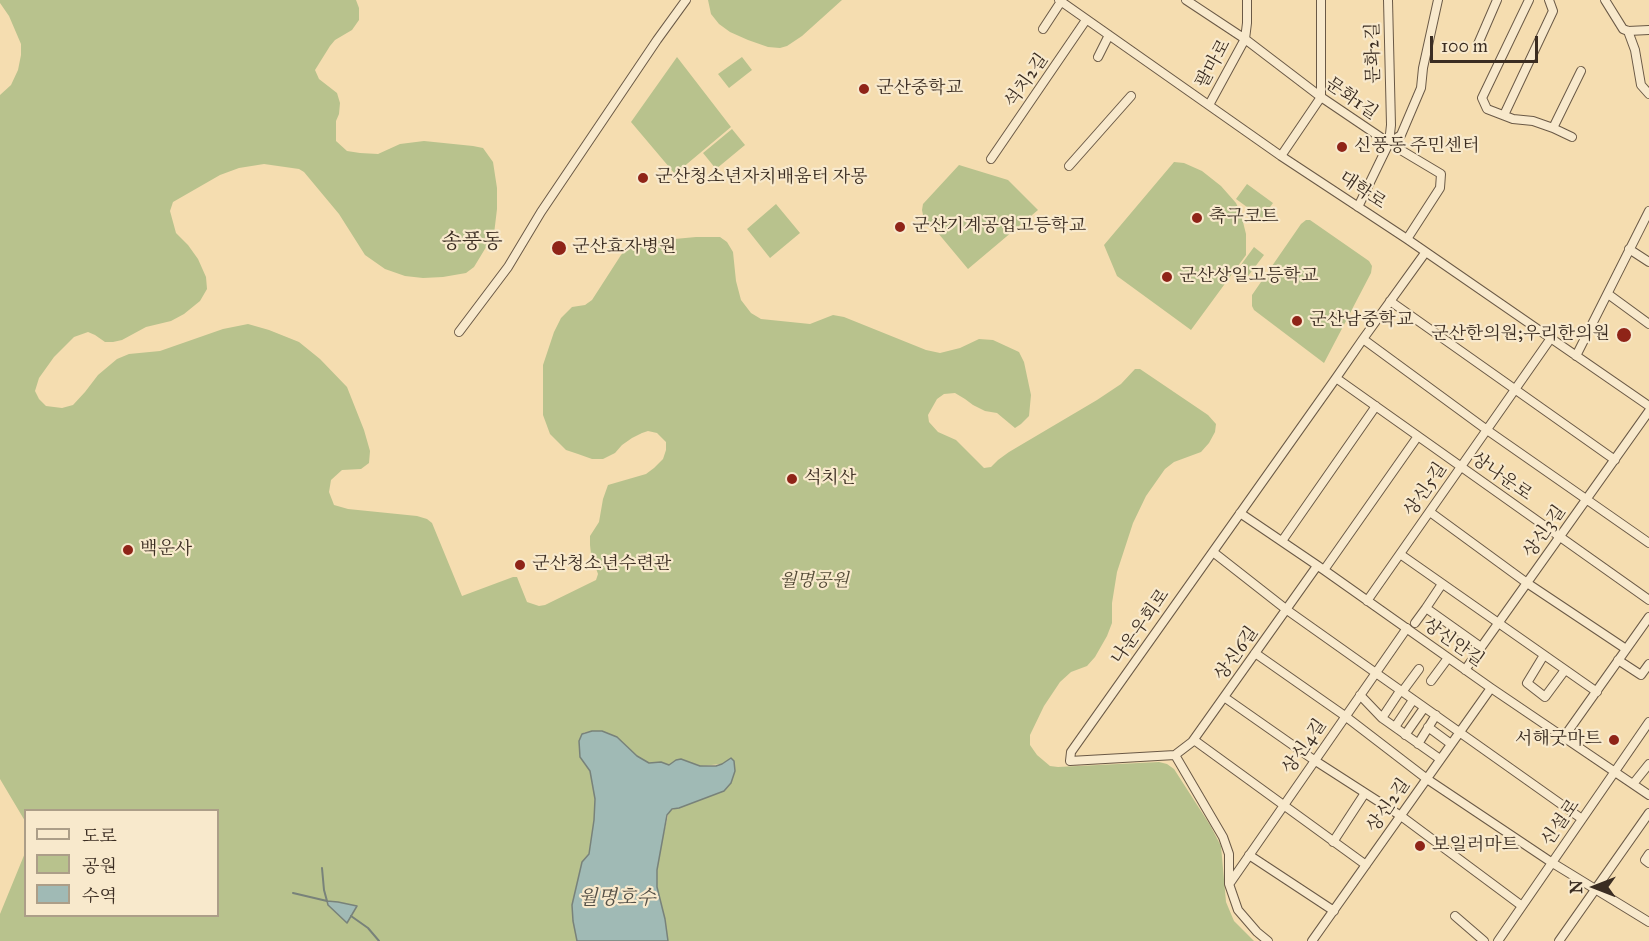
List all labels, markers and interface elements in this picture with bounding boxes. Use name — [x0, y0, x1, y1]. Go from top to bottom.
street label: 문화2길 — [1363, 22, 1385, 84]
scale bar — [1433, 24, 1541, 62]
text: 100 m — [1441, 35, 1488, 57]
street label: 팔마로 — [1192, 36, 1236, 92]
street label: 석치2길 — [1001, 50, 1053, 112]
street label: 문화1길 — [1321, 73, 1381, 125]
place label: 군산중학교 — [876, 78, 963, 100]
marker: 군산중학교 — [857, 82, 871, 96]
place label: 신풍동 주민센터 — [1354, 136, 1480, 158]
marker: 신풍동 주민센터 — [1335, 140, 1349, 154]
place label: 군산청소년자치배움터 자몽 — [655, 167, 868, 189]
street label: 대학로 — [1334, 167, 1390, 215]
marker: 군산청소년자치배움터 자몽 — [636, 171, 650, 185]
place label: 축구코트 — [1209, 207, 1279, 229]
marker: 축구코트 — [1190, 211, 1204, 225]
place label: 군산기계공업고등학교 — [912, 216, 1086, 238]
marker: 군산기계공업고등학교 — [893, 220, 907, 234]
district label: 송풍동 — [442, 230, 502, 256]
place label: 군산효자병원 — [572, 237, 676, 259]
marker: 군산효자병원 — [550, 239, 568, 257]
place label: 군산상일고등학교 — [1179, 266, 1318, 288]
marker: 군산상일고등학교 — [1160, 270, 1174, 284]
place label: 군산남중학교 — [1309, 310, 1413, 332]
marker: 군산남중학교 — [1290, 314, 1304, 328]
place label: 군산한의원;우리한의원 — [1431, 324, 1610, 346]
marker: 군산한의원;우리한의원 — [1615, 326, 1633, 344]
street label: 상나운로 — [1466, 448, 1536, 506]
street label: 상신5길 — [1400, 459, 1452, 521]
place label: 석치산 — [804, 468, 856, 490]
marker: 석치산 — [785, 472, 799, 486]
street label: 상신3길 — [1519, 501, 1571, 563]
place label: 백운사 — [140, 539, 192, 561]
marker: 백운사 — [121, 543, 135, 557]
place label: 군산청소년수련관 — [532, 554, 671, 576]
marker: 군산청소년수련관 — [513, 558, 527, 572]
park label: 월명공원 — [779, 571, 849, 593]
street label: 나운우회로 — [1107, 585, 1175, 669]
street label: 상신안길 — [1418, 614, 1488, 672]
street label: 상신6길 — [1211, 623, 1263, 685]
street label: 상신4길 — [1278, 715, 1332, 779]
place label: 서해굿마트 — [1515, 729, 1602, 751]
marker: 서해굿마트 — [1607, 733, 1621, 747]
street label: 상신2길 — [1363, 775, 1415, 837]
street label: 신설로 — [1537, 795, 1585, 851]
legend — [24, 809, 219, 917]
text: 도로 — [82, 825, 117, 847]
place label: 보일러마트 — [1432, 835, 1519, 857]
marker: 보일러마트 — [1413, 839, 1427, 853]
text: 공원 — [82, 855, 117, 877]
north arrow — [1565, 857, 1625, 917]
text: N — [1567, 880, 1586, 894]
text: 수역 — [82, 885, 117, 907]
water label: 월명호수 — [578, 887, 656, 911]

